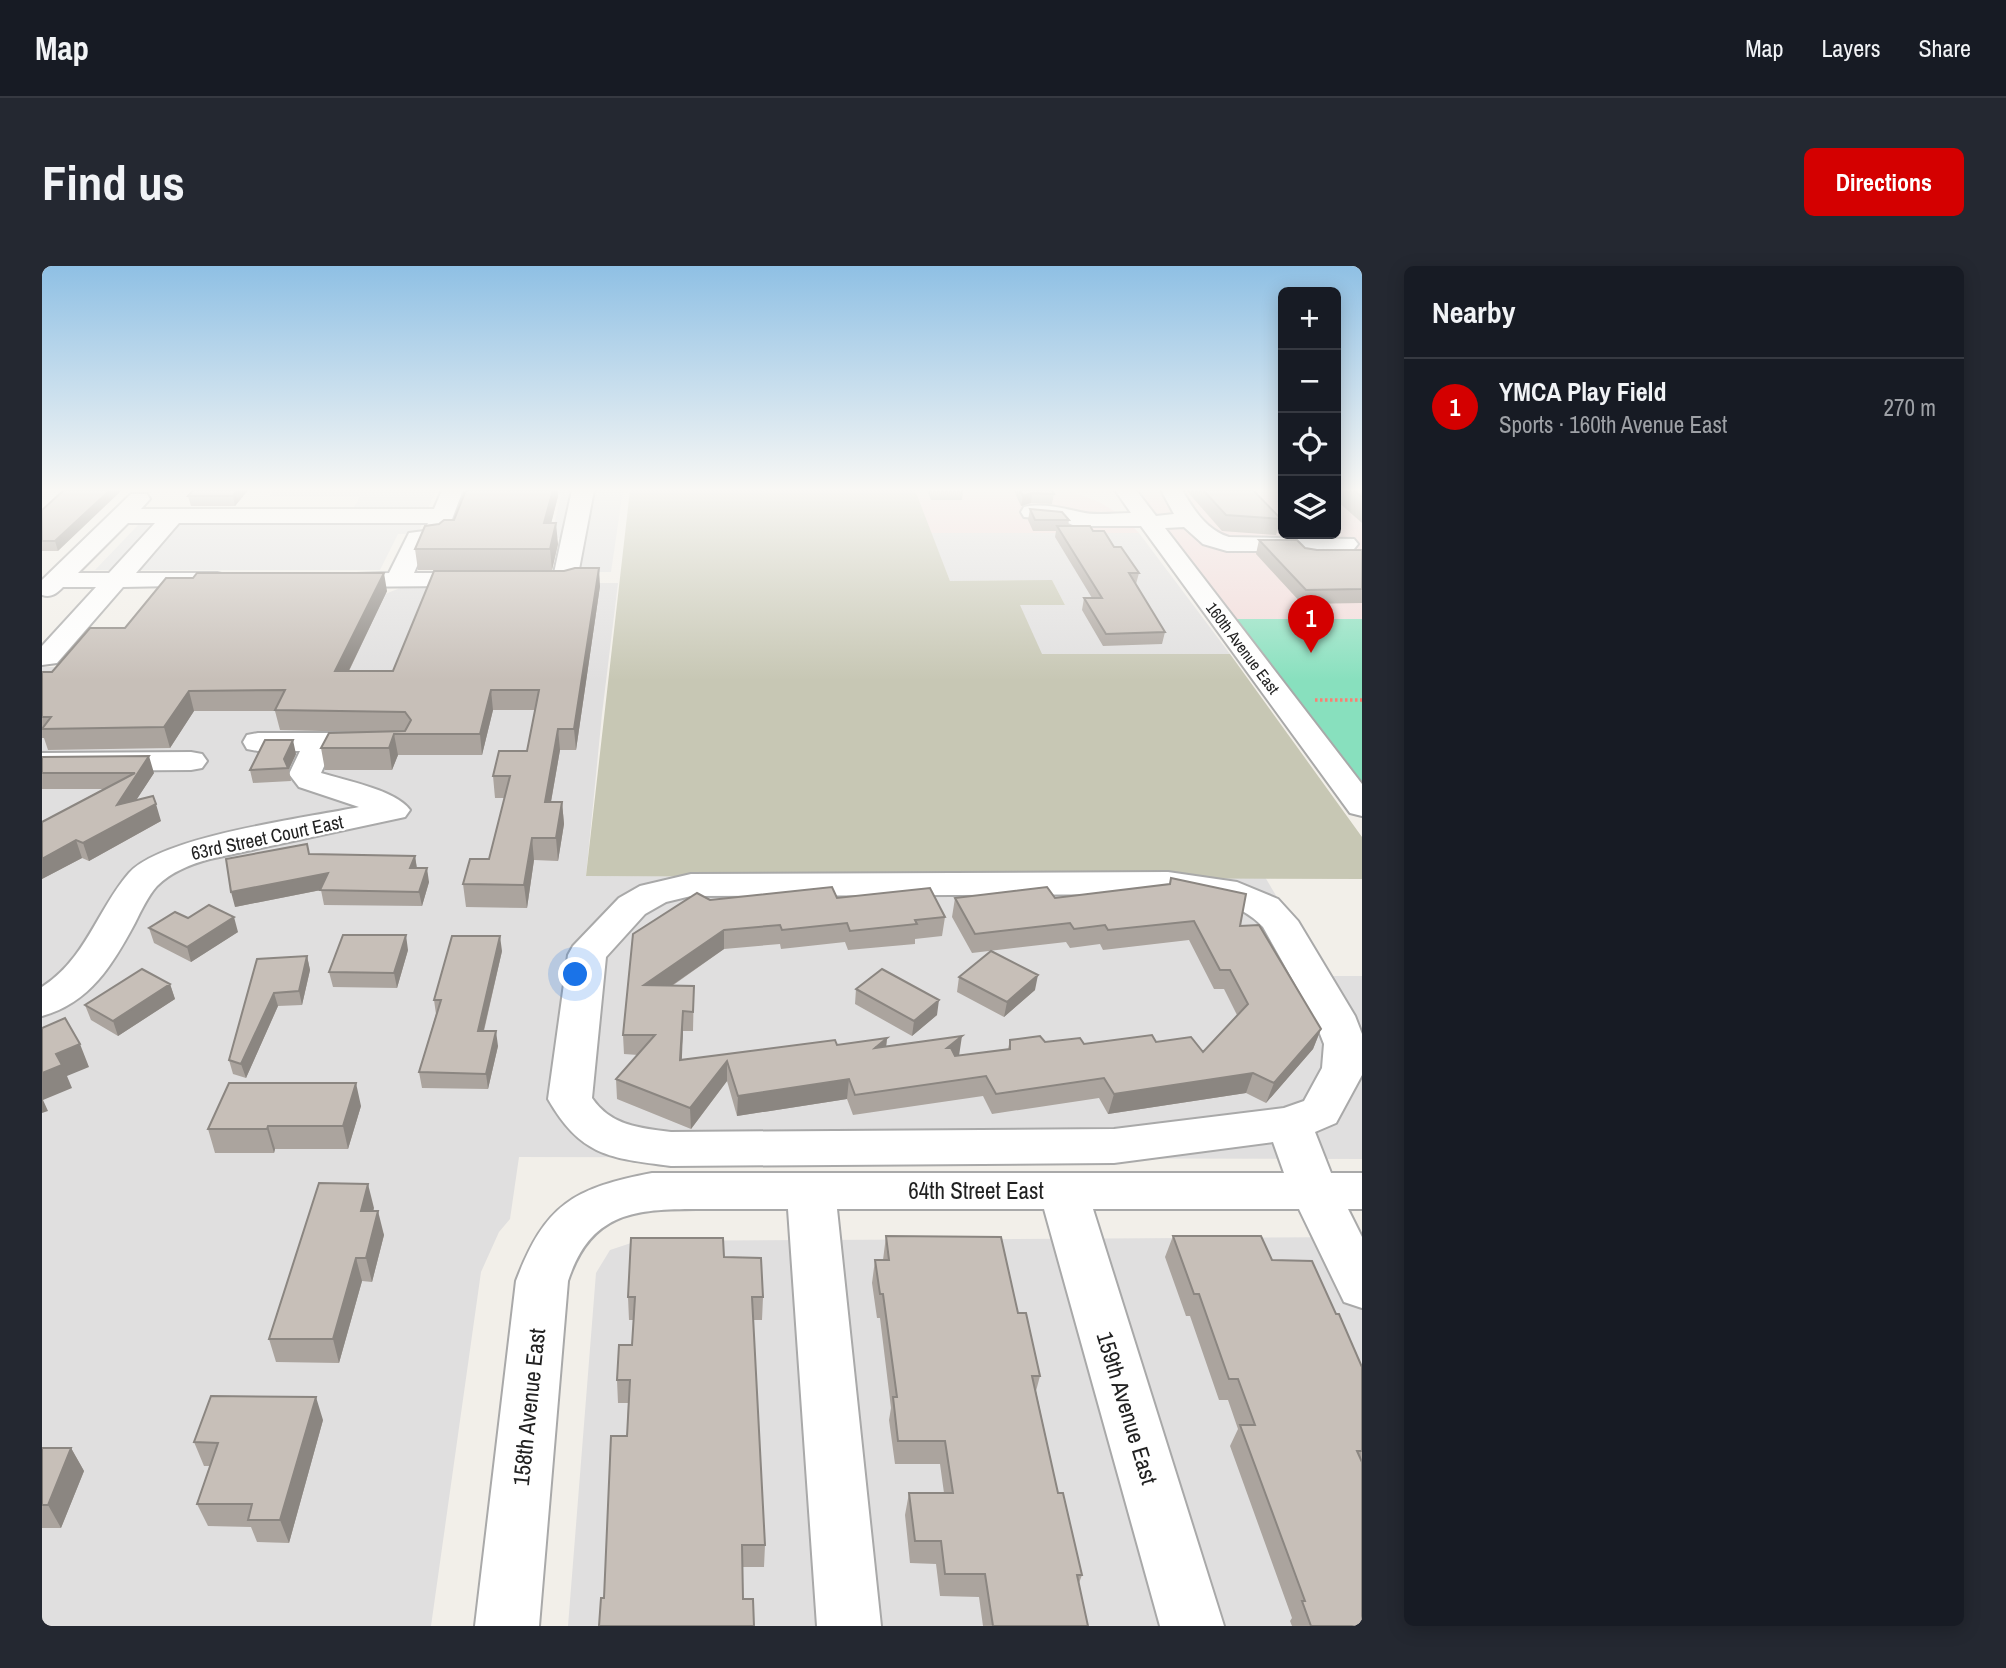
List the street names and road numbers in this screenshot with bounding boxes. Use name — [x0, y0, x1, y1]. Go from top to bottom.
street label: 160th Avenue East — [1201, 597, 1285, 699]
street label: 63rd Street Court East — [188, 808, 346, 866]
street label: 64th Street East — [908, 1175, 1044, 1206]
street label: 158th Avenue East — [505, 1327, 552, 1487]
street label: 159th Avenue East — [1090, 1328, 1165, 1488]

